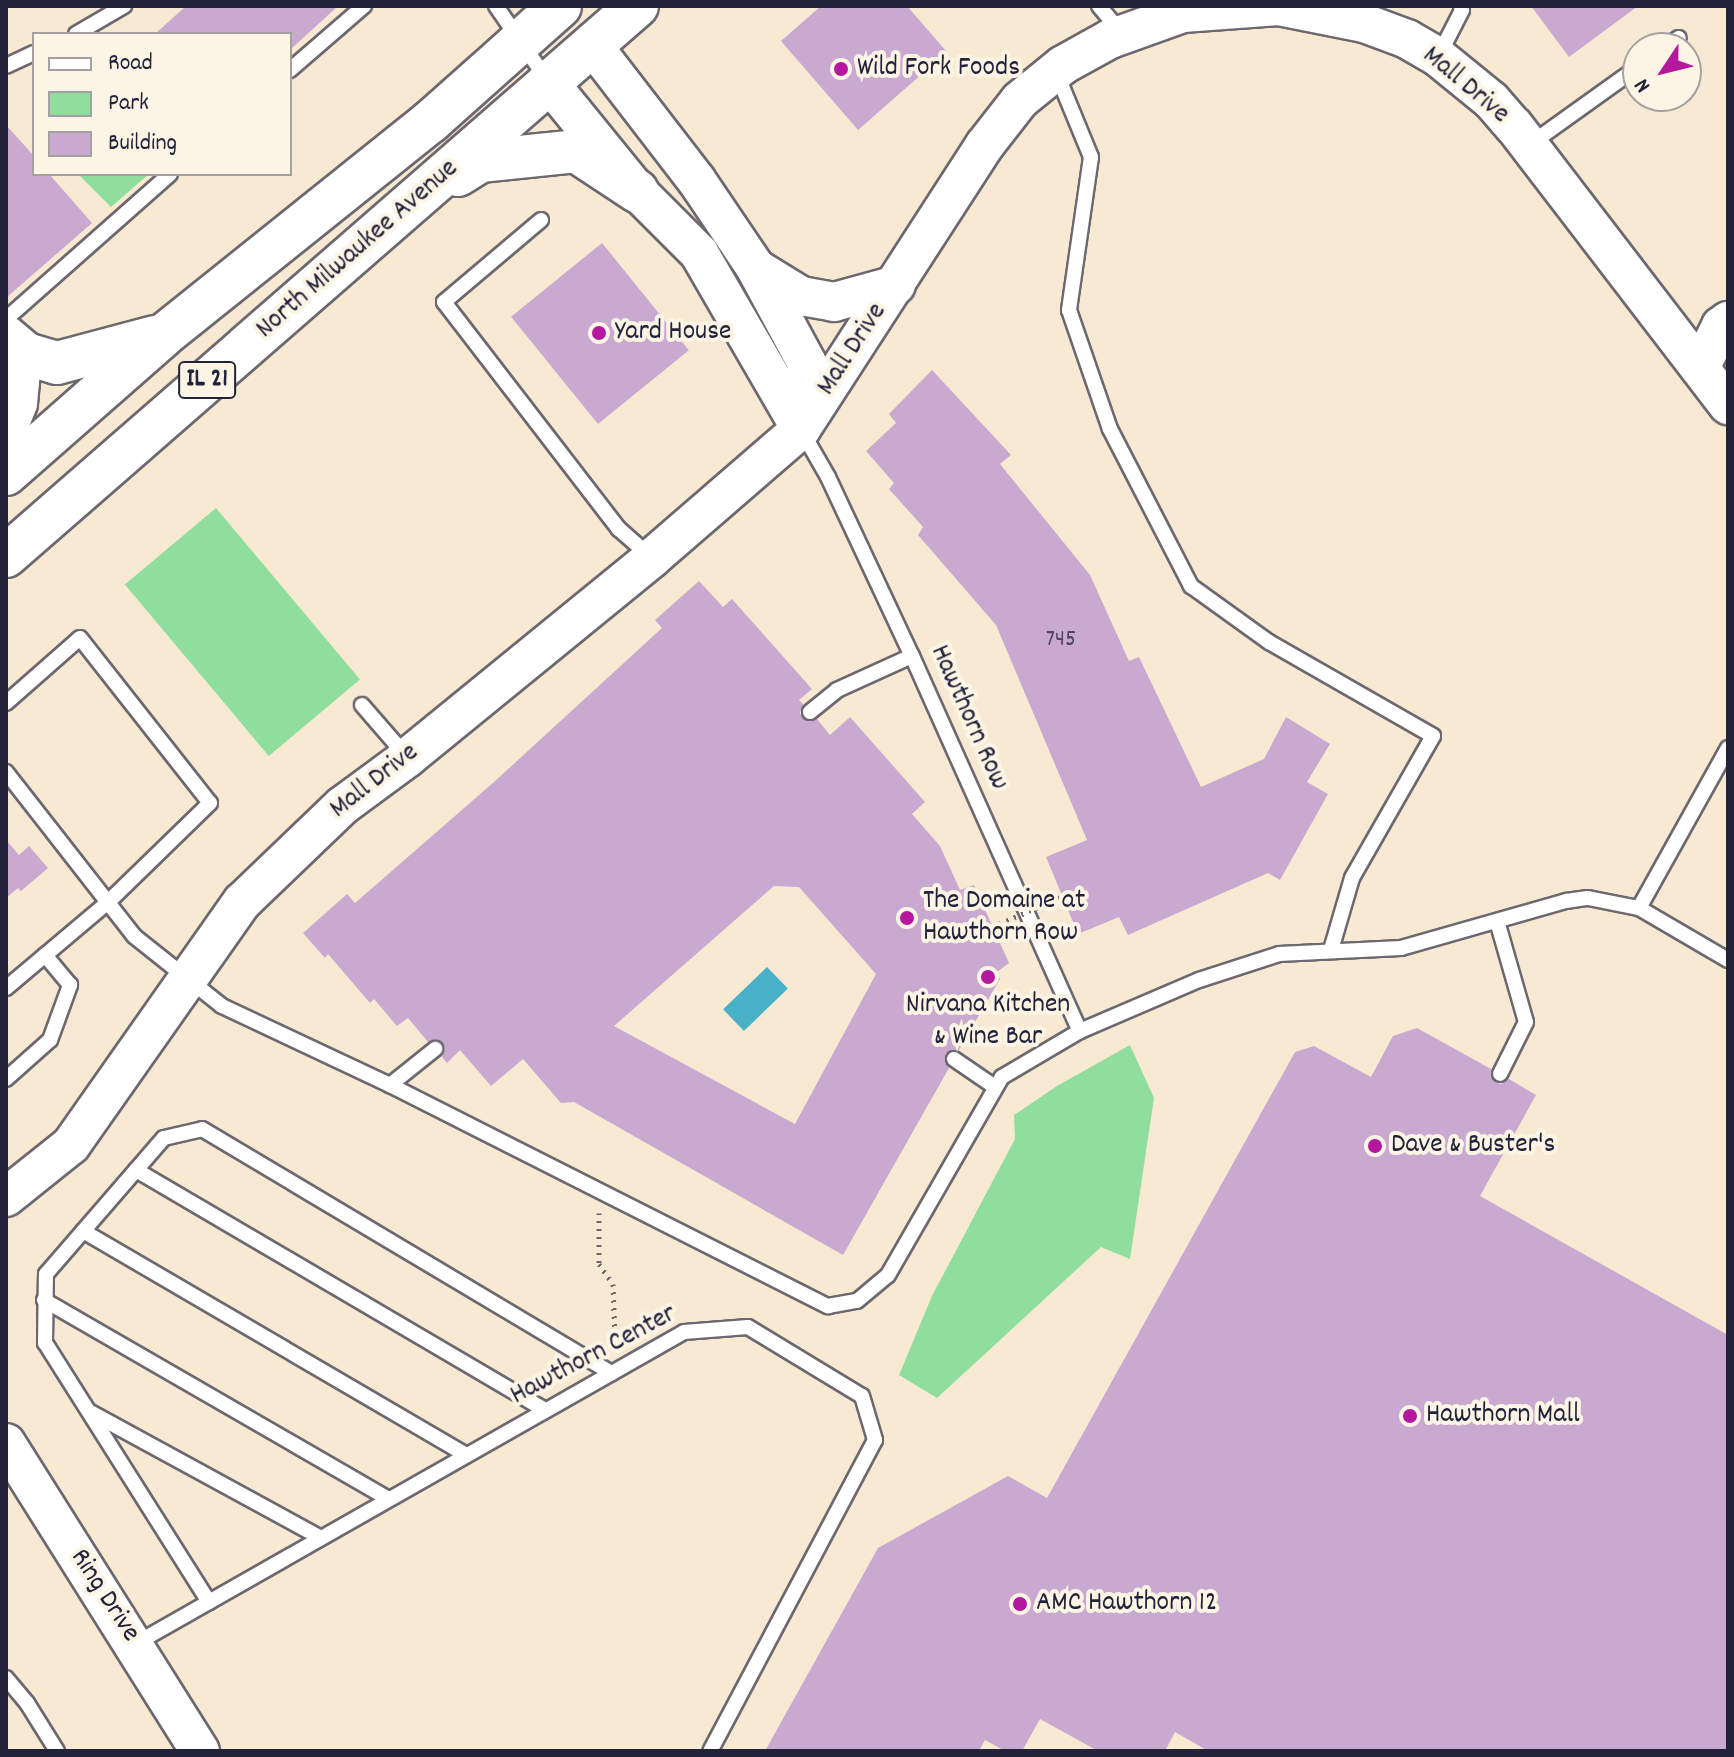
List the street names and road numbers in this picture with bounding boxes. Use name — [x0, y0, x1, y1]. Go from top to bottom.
street label: Mall Drive — [1415, 40, 1515, 132]
street label: North Milwaukee Avenue — [250, 153, 466, 347]
street label: Mall Drive — [811, 298, 895, 402]
road number: IL 21 — [177, 358, 237, 402]
street label: Hawthorn Row — [921, 640, 1015, 796]
street label: Mall Drive — [324, 737, 426, 827]
street label: Hawthorn Center — [505, 1298, 683, 1414]
street label: Ring Drive — [61, 1543, 147, 1649]

